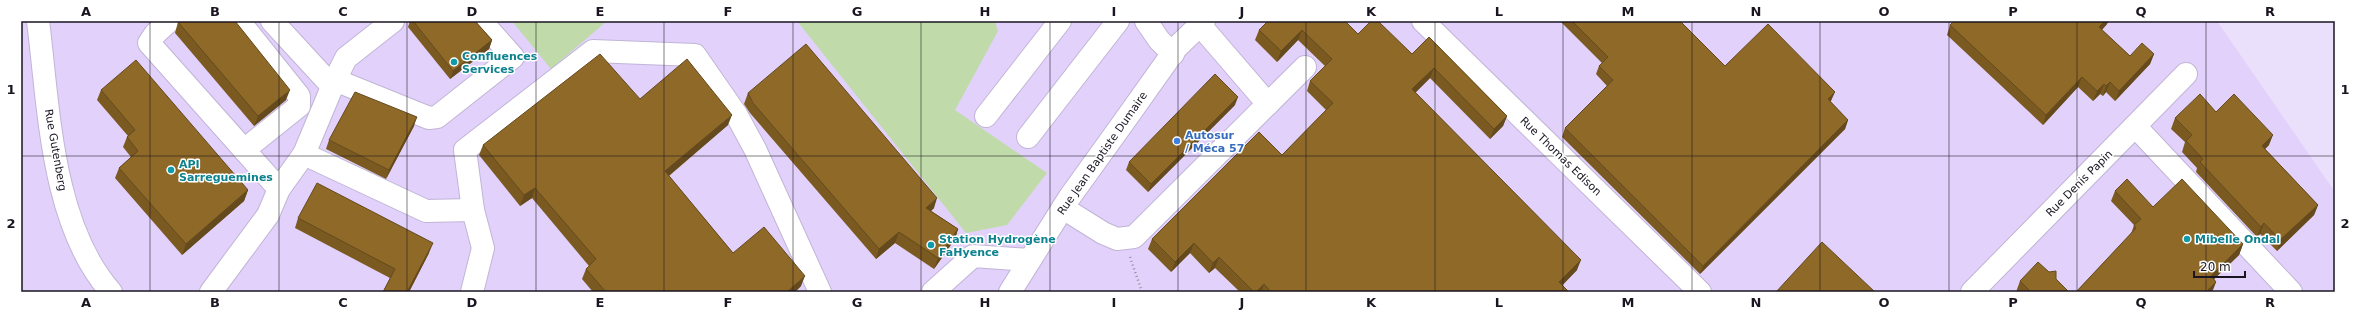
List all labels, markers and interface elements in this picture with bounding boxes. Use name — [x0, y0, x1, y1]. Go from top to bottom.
text: A — [81, 4, 91, 19]
text: B — [210, 4, 220, 19]
text: C — [338, 4, 348, 19]
text: D — [467, 4, 478, 19]
text: E — [596, 4, 604, 19]
text: F — [724, 4, 732, 19]
text: G — [852, 4, 862, 19]
text: H — [980, 4, 990, 19]
text: I — [1112, 4, 1116, 19]
text: J — [1239, 4, 1244, 19]
text: K — [1366, 4, 1377, 19]
text: L — [1495, 4, 1503, 19]
text: M — [1622, 4, 1634, 19]
text: N — [1751, 4, 1761, 19]
text: O — [1878, 4, 1890, 19]
text: P — [2008, 4, 2018, 19]
text: Q — [2135, 4, 2147, 19]
text: R — [2265, 4, 2275, 19]
place label: Confluences Services — [462, 50, 538, 76]
marker: Confluences Services — [449, 57, 459, 67]
text: 1 — [6, 82, 16, 97]
text: 1 — [2340, 82, 2350, 97]
street label: Rue Jean Baptiste Dumaire — [1055, 89, 1150, 217]
street label: Rue Gutenberg — [42, 108, 69, 192]
street label: Rue Thomas Edison — [1517, 114, 1604, 199]
place label: Autosur / Méca 57 — [1185, 129, 1244, 155]
marker: Autosur / Méca 57 — [1172, 136, 1182, 146]
street label: Rue Denis Papin — [2043, 147, 2115, 219]
place label: API Sarreguemines — [179, 158, 273, 184]
marker: API Sarreguemines — [166, 165, 176, 175]
text: 2 — [6, 216, 16, 231]
text: 2 — [2340, 216, 2350, 231]
place label: Station Hydrogène FaHyence — [939, 233, 1056, 259]
place label: Mibelle Ondal — [2195, 233, 2280, 246]
marker: Mibelle Ondal — [2182, 234, 2192, 244]
marker: Station Hydrogène FaHyence — [926, 240, 936, 250]
scale bar — [2194, 253, 2245, 279]
text: 20 m — [2200, 260, 2231, 274]
text: A — [81, 295, 91, 310]
text: B — [210, 295, 220, 310]
text: C — [338, 295, 348, 310]
text: D — [467, 295, 478, 310]
text: E — [596, 295, 604, 310]
text: F — [724, 295, 732, 310]
text: G — [852, 295, 862, 310]
text: H — [980, 295, 990, 310]
text: I — [1112, 295, 1116, 310]
text: J — [1239, 295, 1244, 310]
text: K — [1366, 295, 1377, 310]
text: L — [1495, 295, 1503, 310]
text: M — [1622, 295, 1634, 310]
text: N — [1751, 295, 1761, 310]
text: O — [1878, 295, 1890, 310]
text: P — [2008, 295, 2018, 310]
text: Q — [2135, 295, 2147, 310]
text: R — [2265, 295, 2275, 310]

